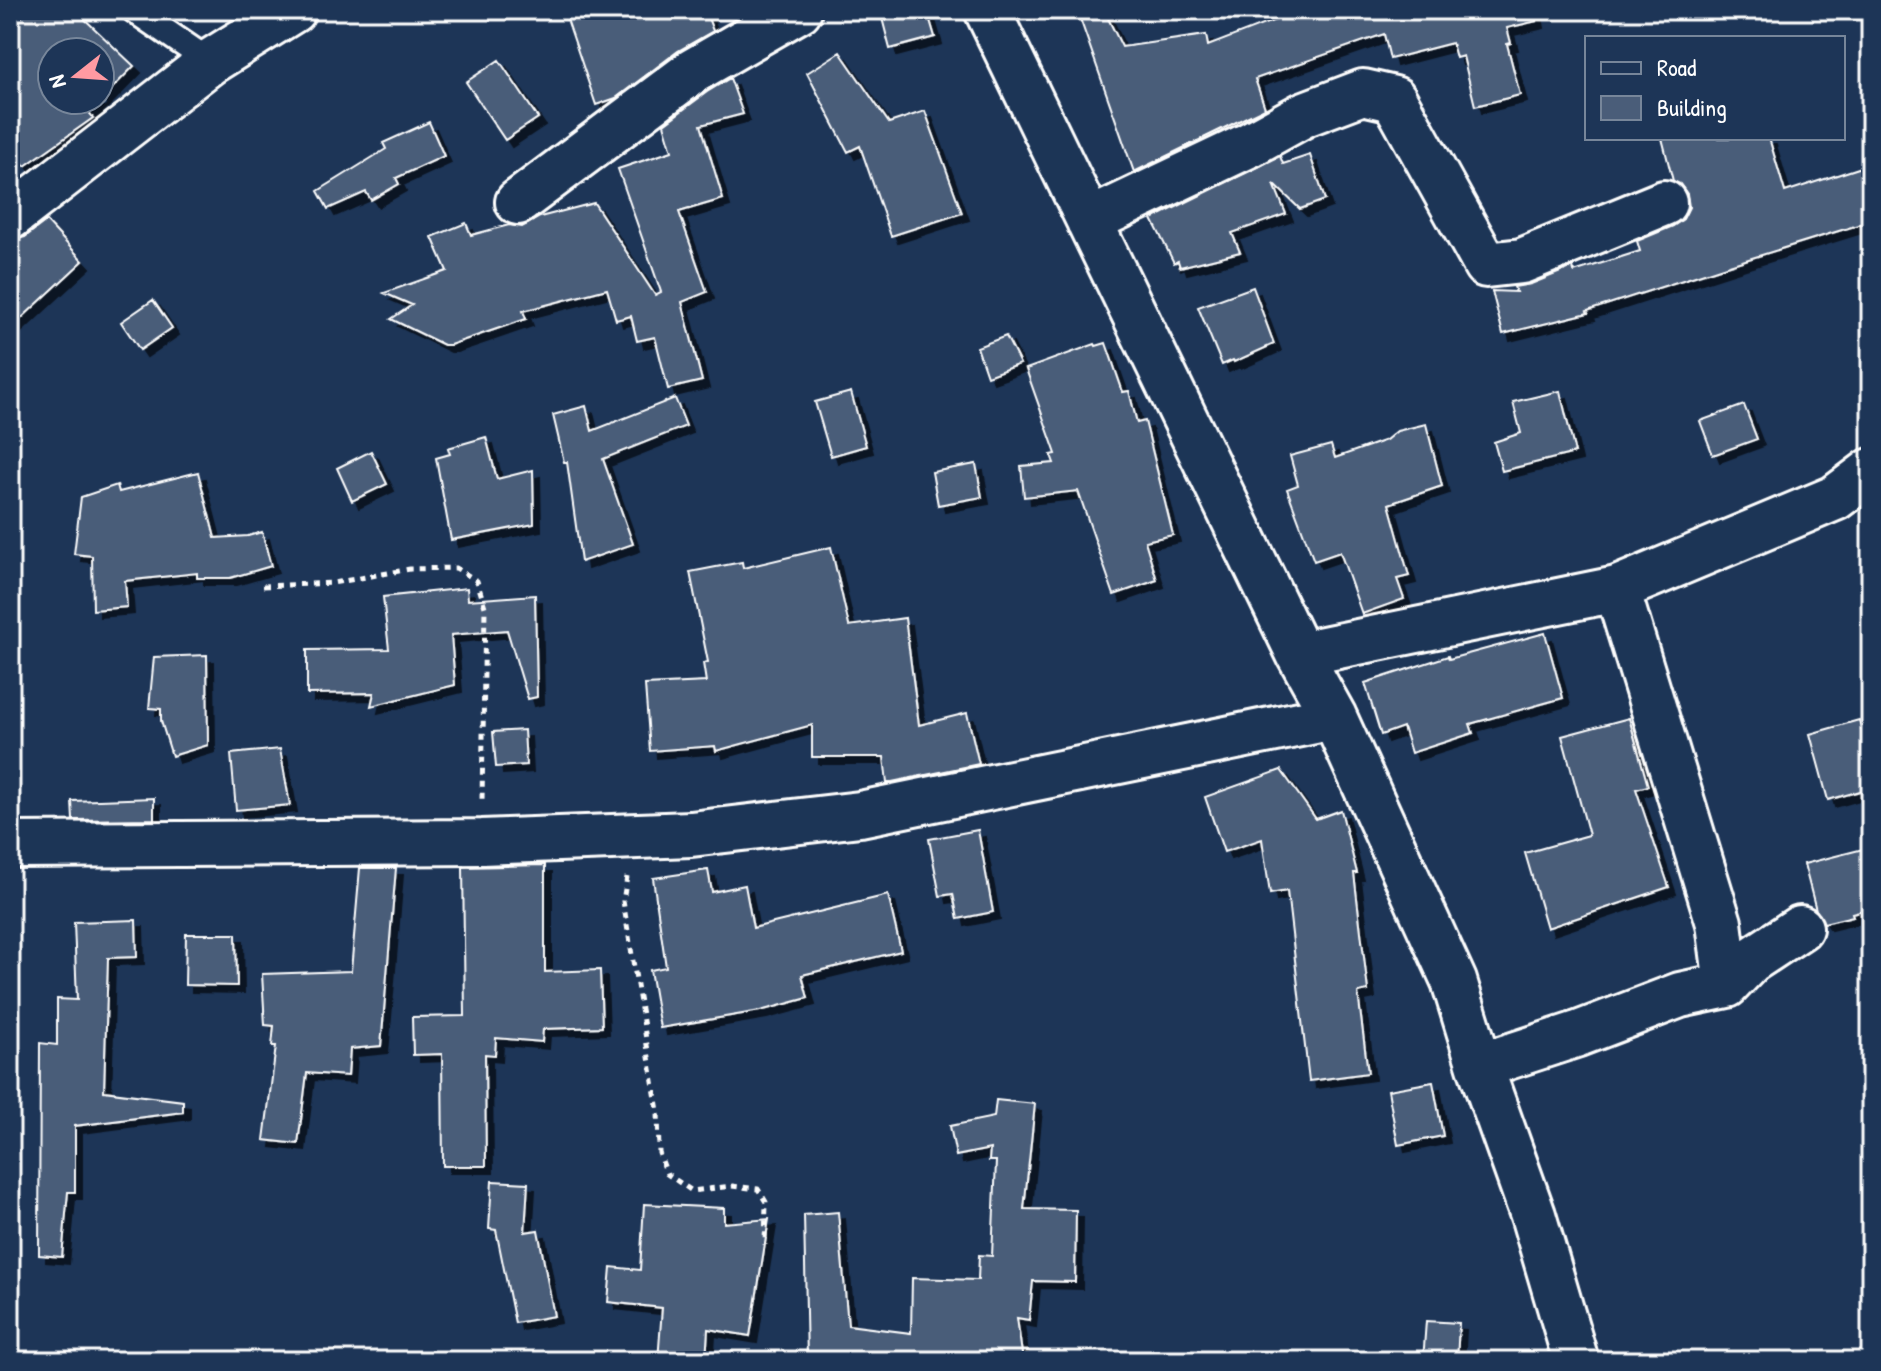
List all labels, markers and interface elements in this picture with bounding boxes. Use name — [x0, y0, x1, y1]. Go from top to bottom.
north arrow — [36, 36, 116, 116]
legend — [1585, 36, 1845, 140]
text: Road — [1657, 51, 1696, 83]
text: N — [41, 72, 73, 92]
text: Building — [1657, 91, 1727, 123]

